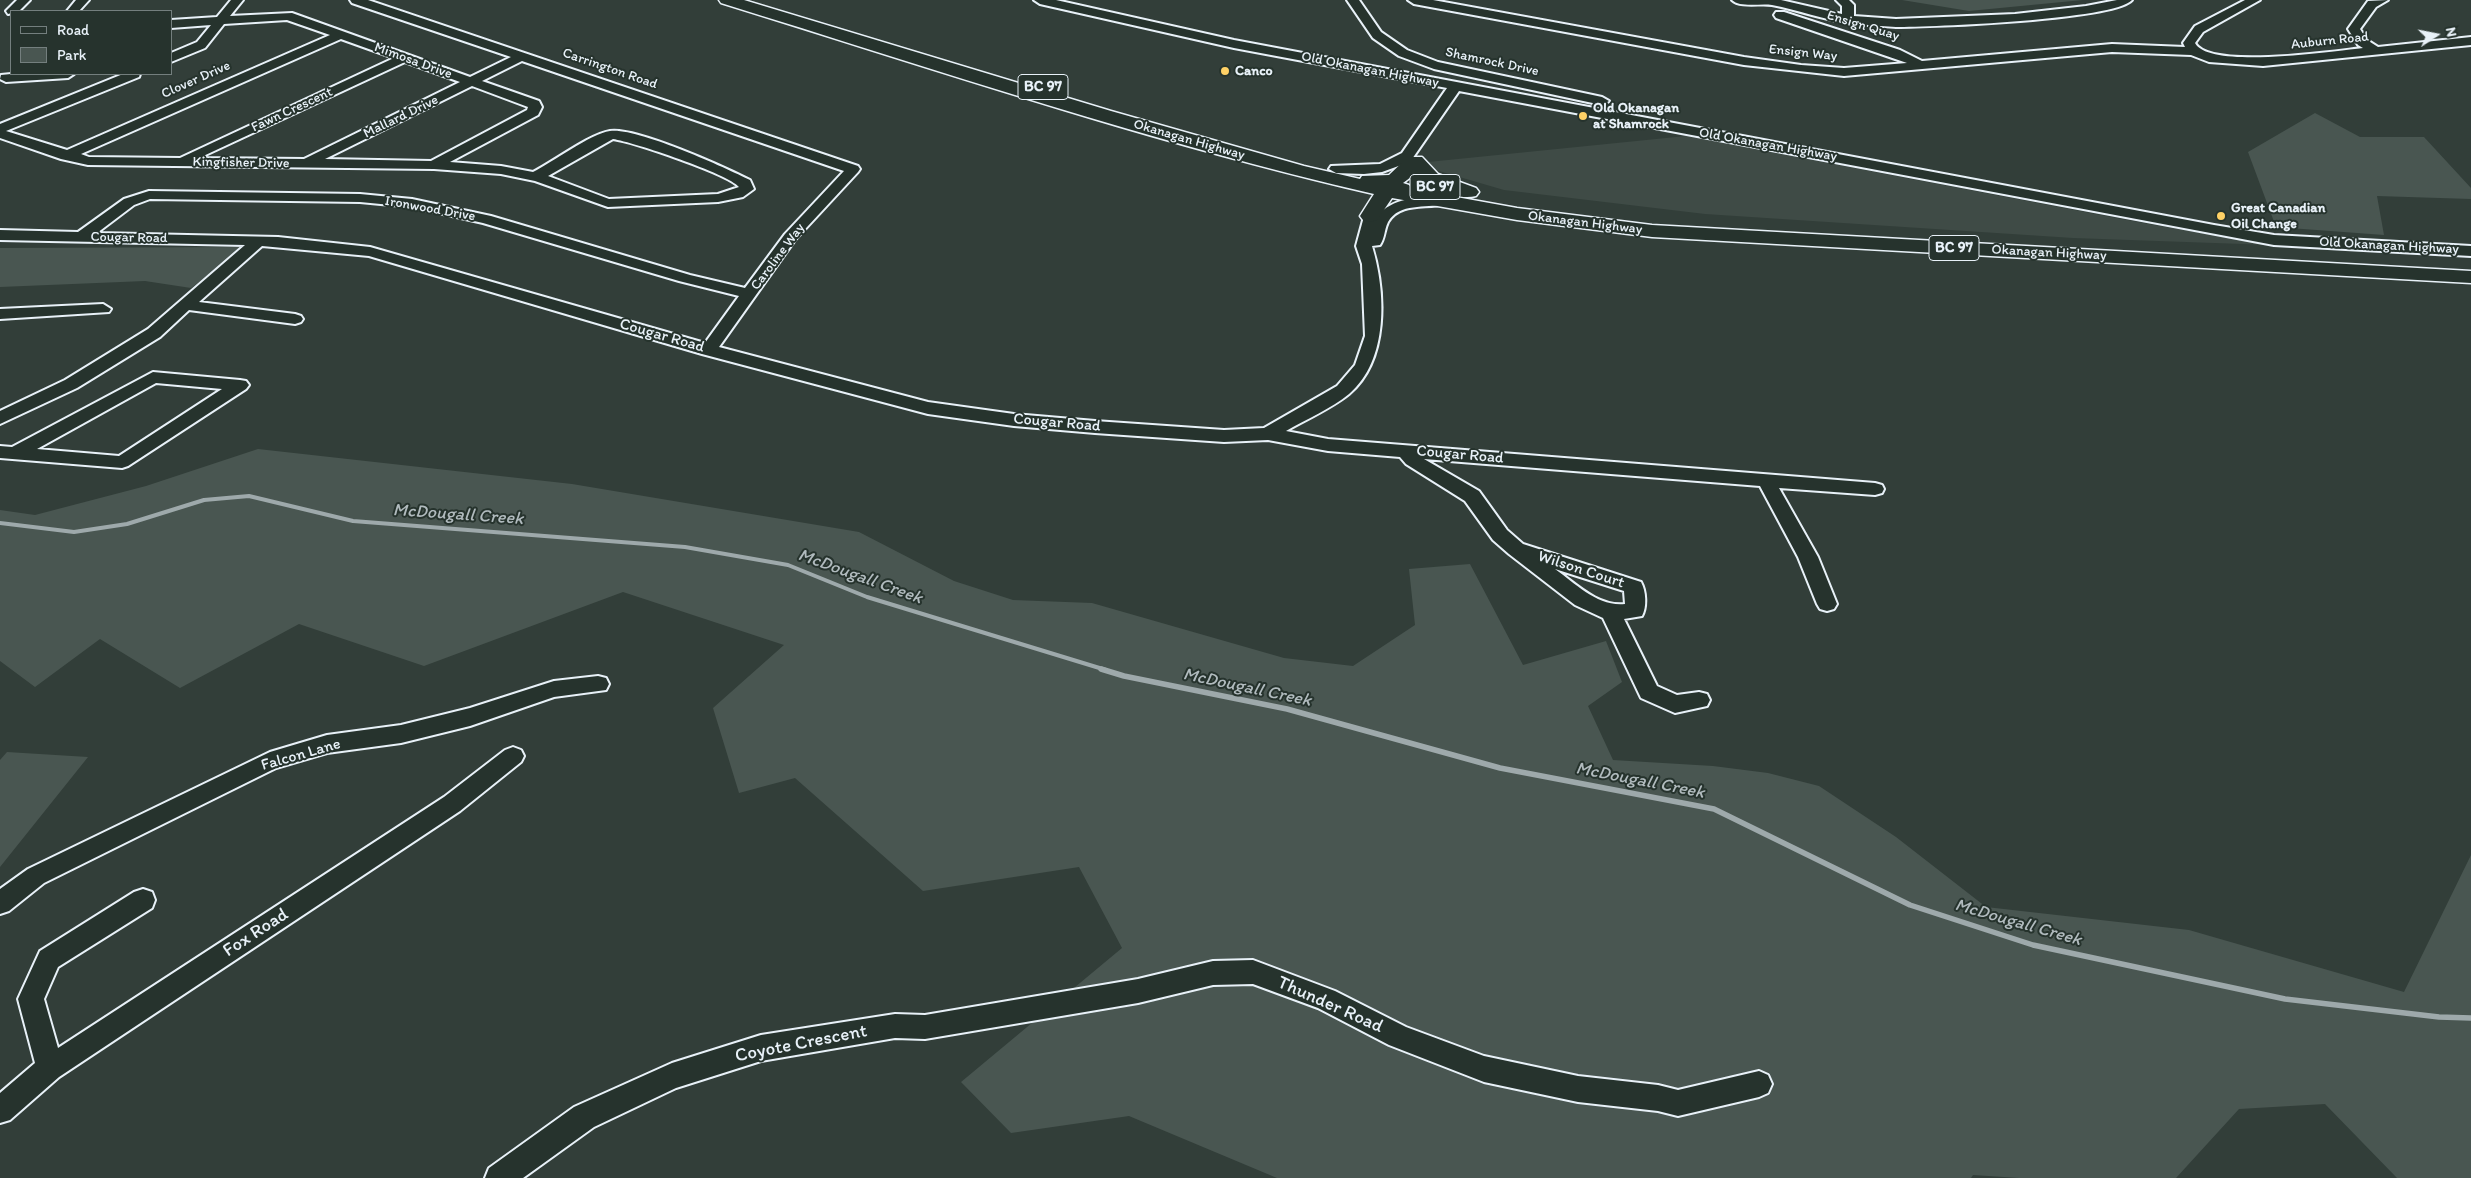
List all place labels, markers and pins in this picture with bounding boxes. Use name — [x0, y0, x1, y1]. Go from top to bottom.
place label: Canco — [1235, 63, 1273, 79]
marker: Canco — [1219, 65, 1231, 77]
place label: Old Okanagan at Shamrock — [1593, 100, 1679, 132]
marker: Old Okanagan at Shamrock — [1577, 110, 1589, 122]
place label: Great Canadian Oil Change — [2231, 200, 2326, 232]
marker: Great Canadian Oil Change — [2215, 210, 2227, 222]

